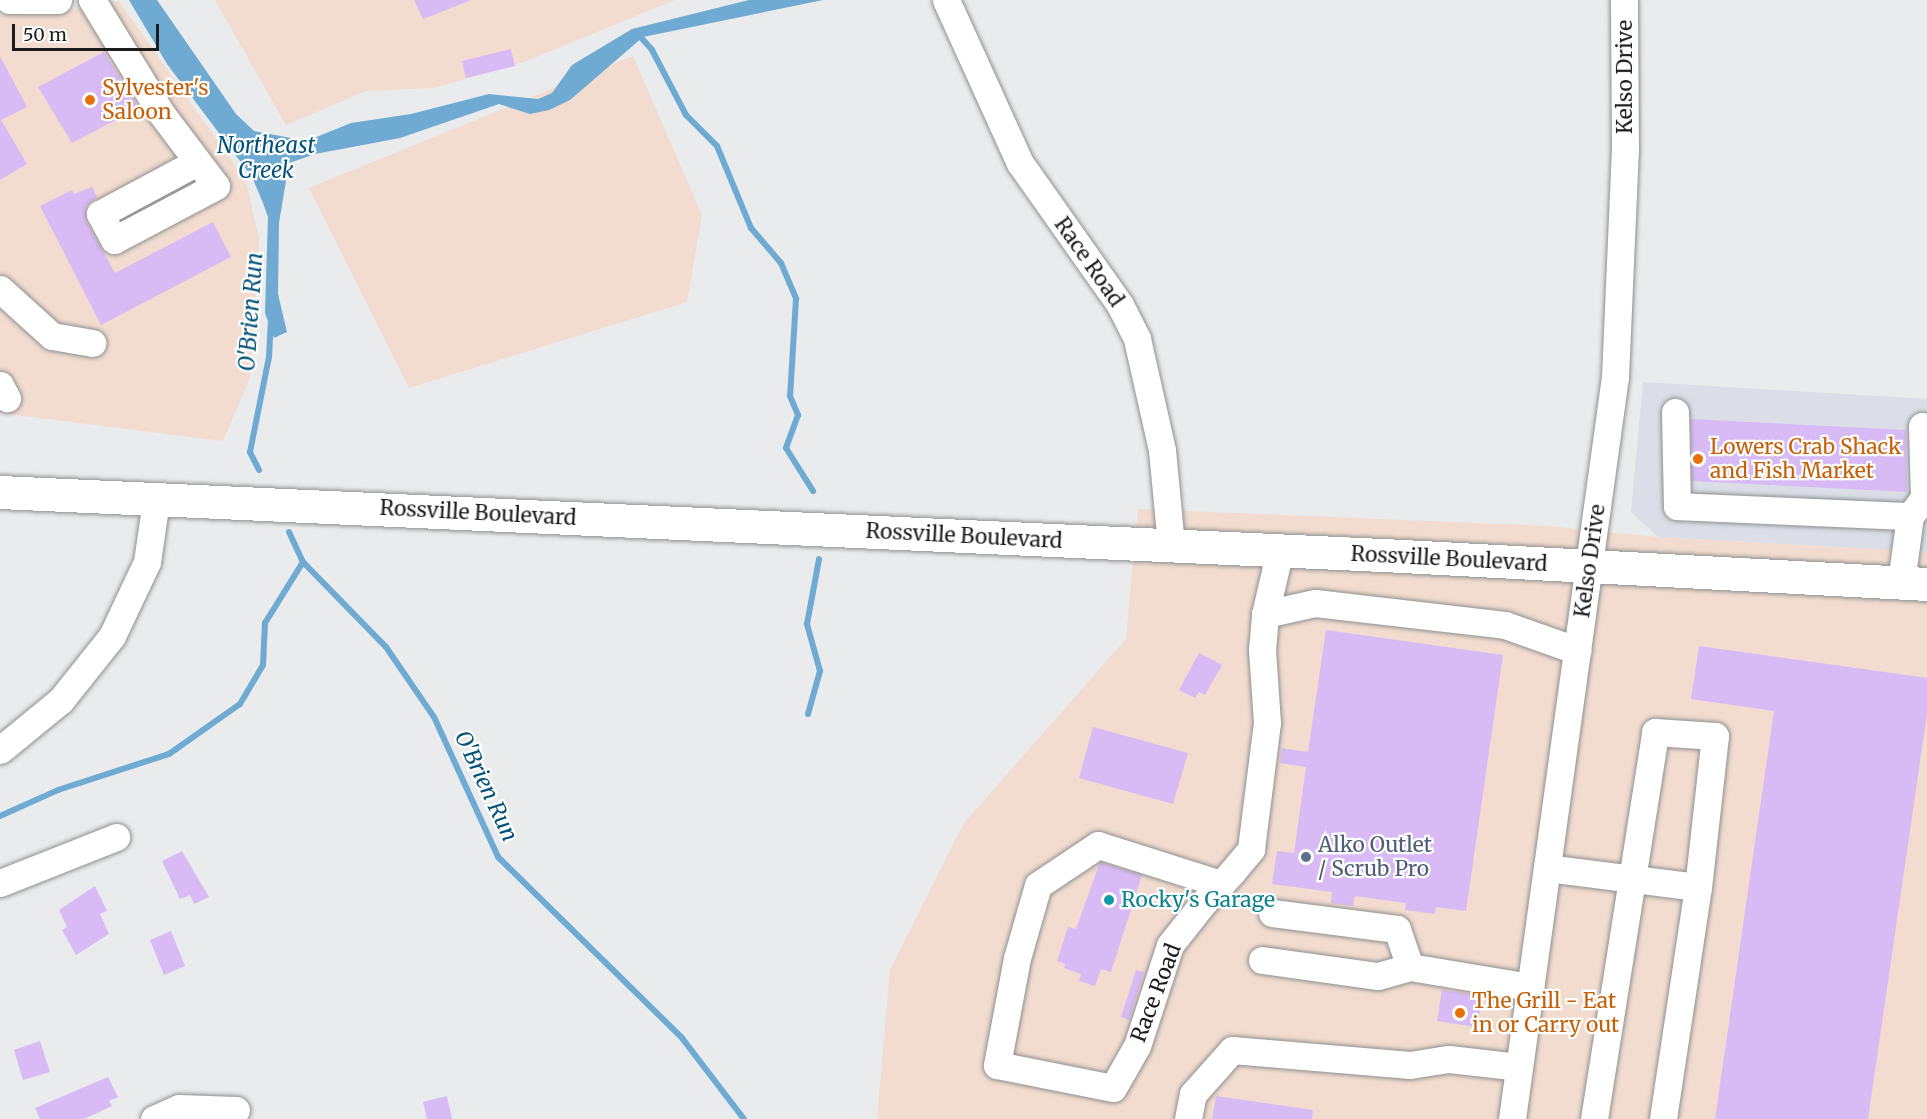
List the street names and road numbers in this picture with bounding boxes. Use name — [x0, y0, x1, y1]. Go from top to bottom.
street label: Kelso Drive — [1612, 20, 1638, 134]
street label: Race Road — [1049, 212, 1129, 312]
street label: Rossville Boulevard — [379, 495, 577, 531]
street label: Kelso Drive — [1570, 503, 1610, 619]
street label: Rossville Boulevard — [865, 518, 1063, 554]
street label: Rossville Boulevard — [1350, 541, 1548, 577]
street label: Race Road — [1126, 940, 1186, 1046]

